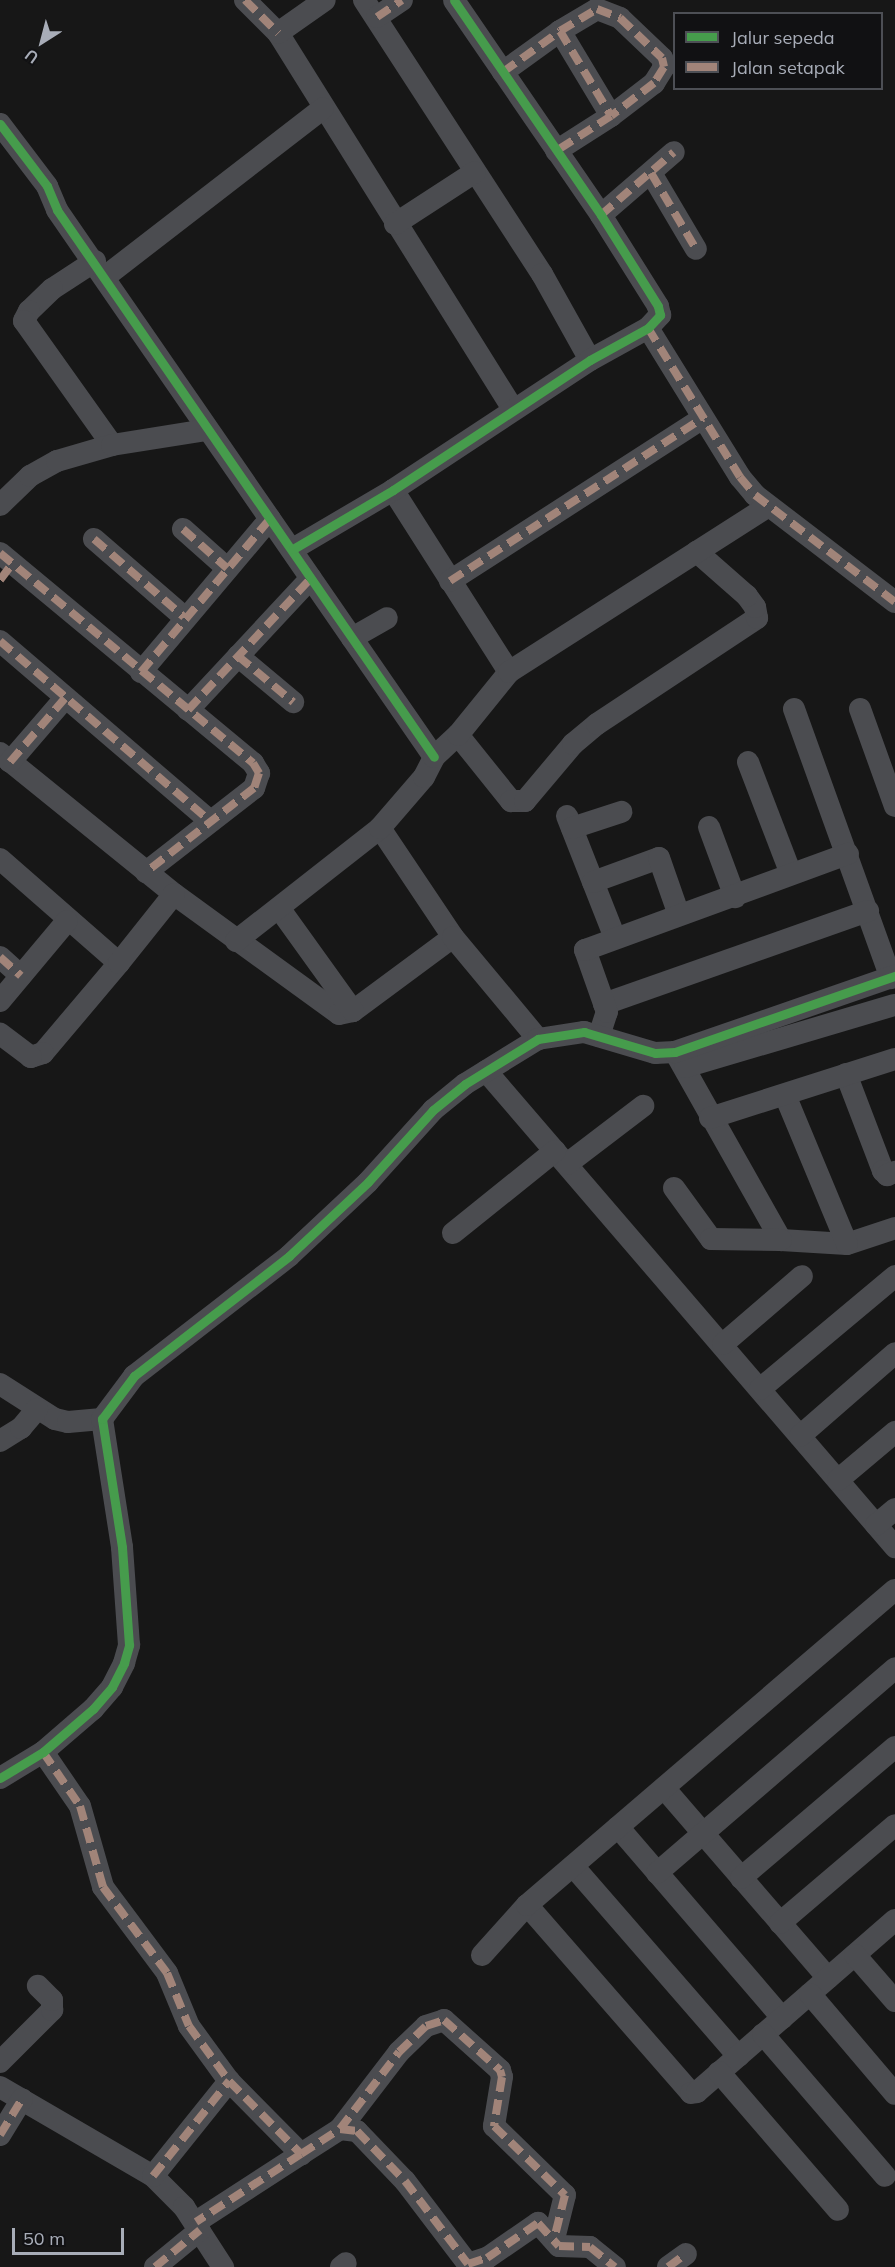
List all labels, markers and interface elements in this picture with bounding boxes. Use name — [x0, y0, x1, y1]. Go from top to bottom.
north arrow — [12, 12, 72, 72]
legend — [673, 12, 883, 90]
text: Jalur sepeda — [731, 26, 835, 49]
text: U — [21, 45, 42, 68]
text: Jalan setapak — [731, 56, 845, 79]
scale bar — [15, 2216, 128, 2254]
text: 50 m — [23, 2227, 65, 2250]

